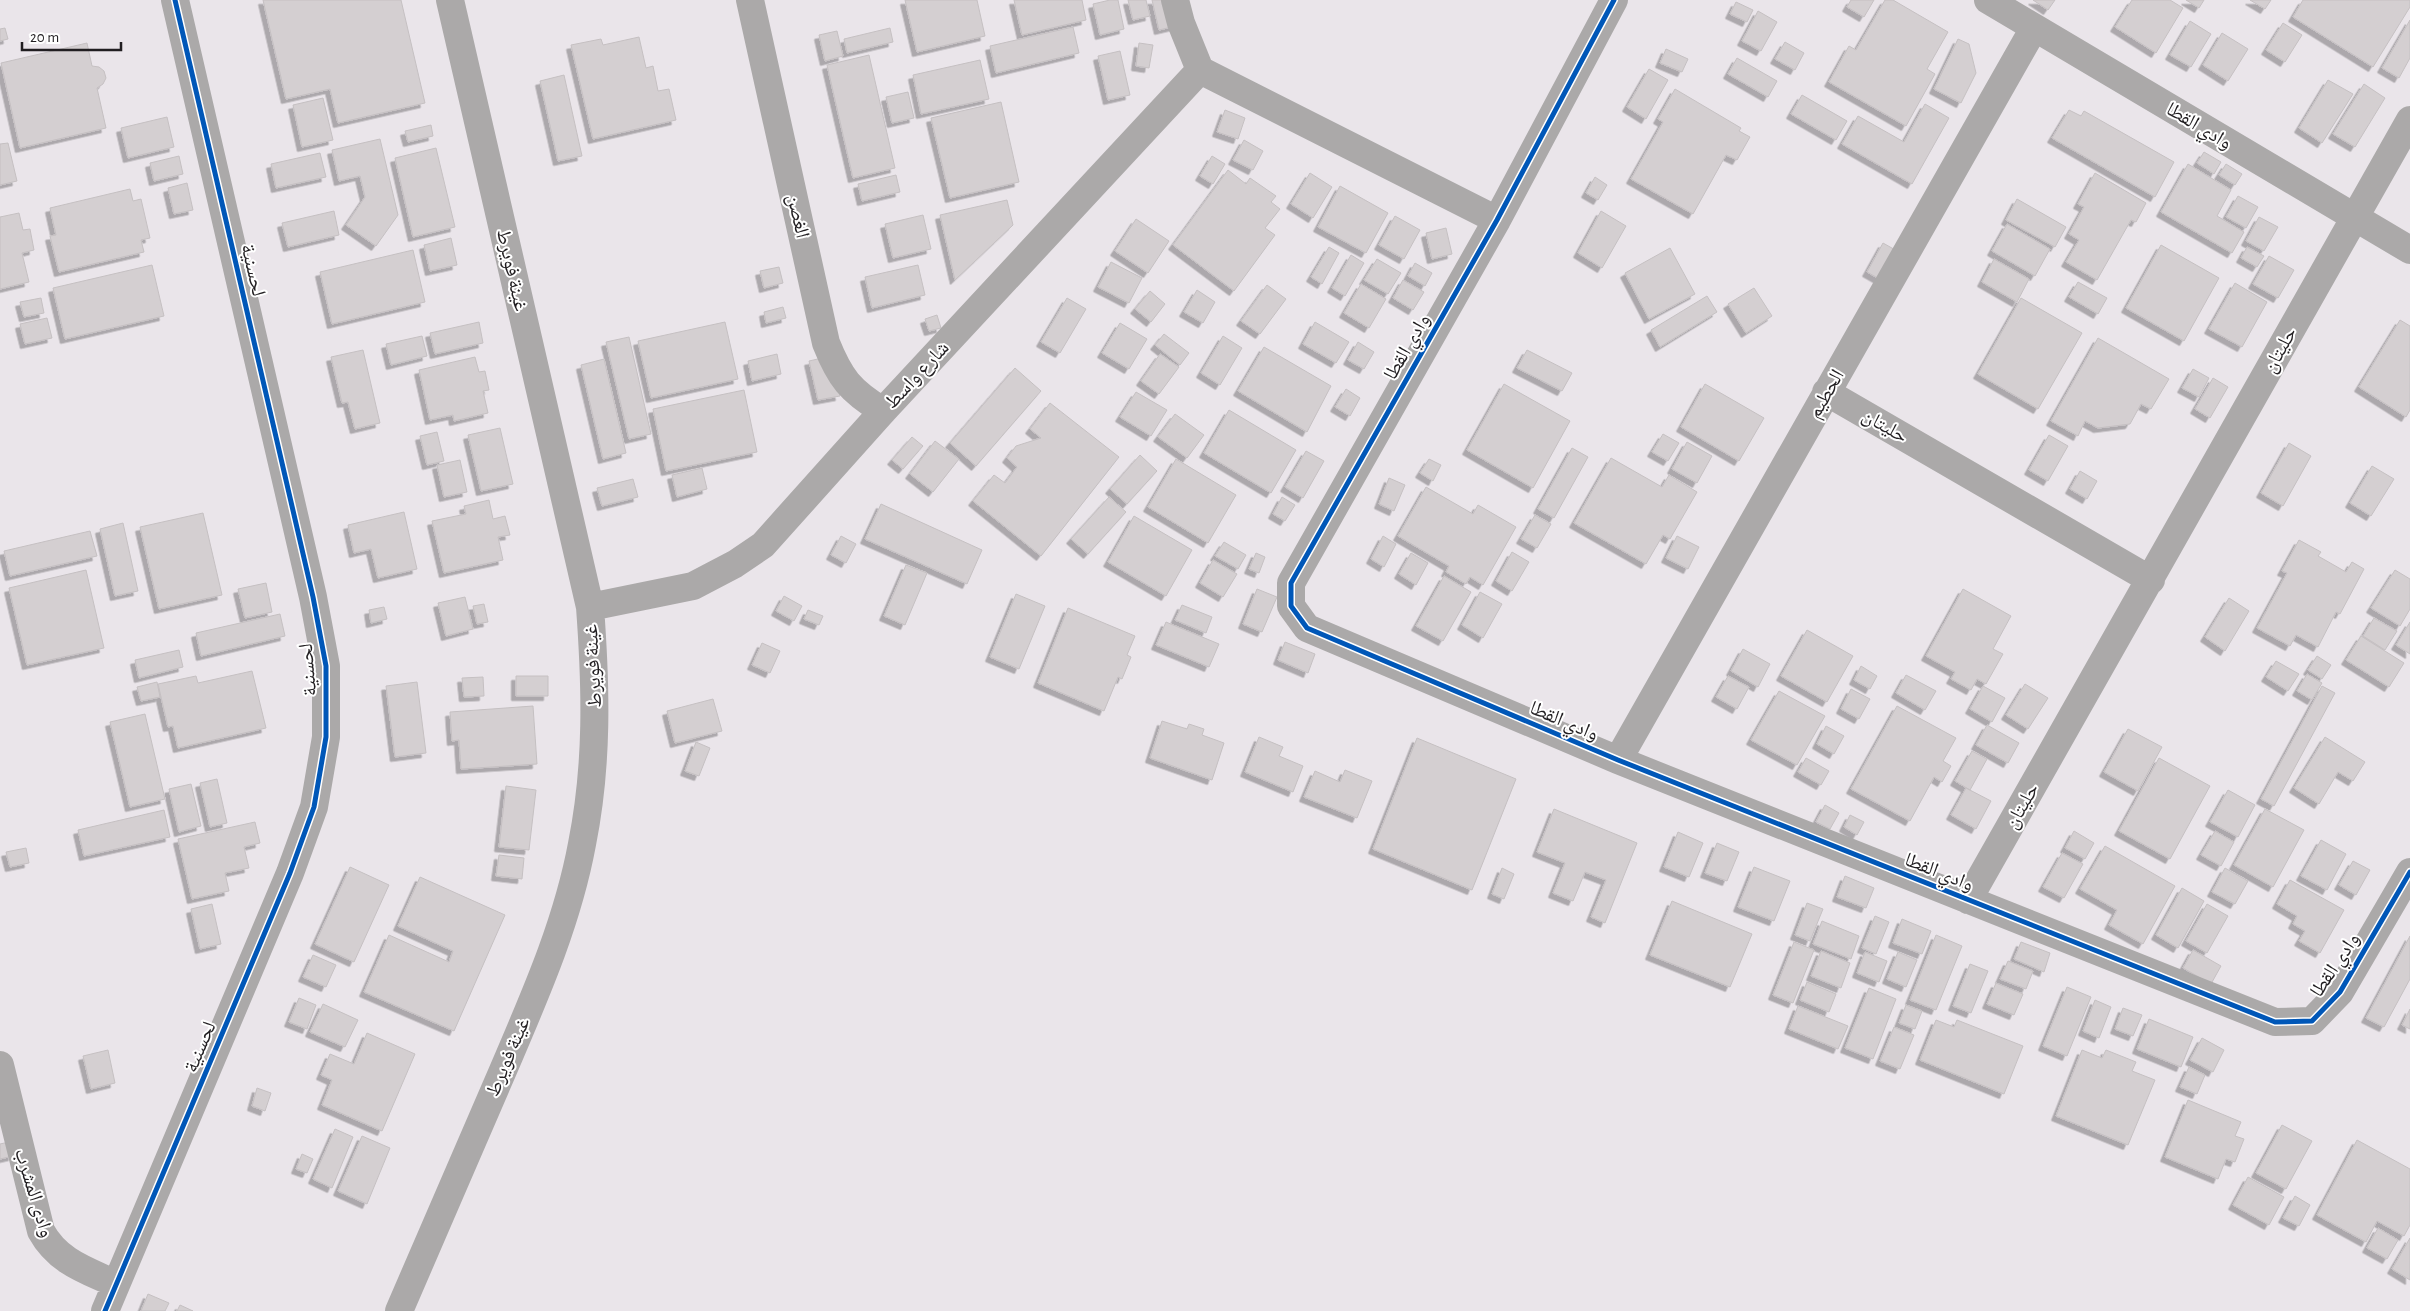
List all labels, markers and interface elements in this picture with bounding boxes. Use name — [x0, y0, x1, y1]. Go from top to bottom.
scale bar — [22, 20, 121, 52]
text: 20 m — [30, 30, 59, 45]
street label: وادي القطا — [2160, 99, 2235, 158]
street label: الغصن — [782, 192, 813, 240]
street label: غينة فويرط — [493, 227, 531, 313]
street label: لحسنية — [237, 242, 269, 298]
street label: وادي القطا — [1380, 311, 1438, 386]
street label: حليتان — [2259, 324, 2302, 377]
street label: شارع واسط — [881, 337, 954, 414]
street label: الحطيم — [1804, 366, 1850, 423]
street label: حليتان — [1858, 405, 1911, 448]
street label: غينة فويرط — [581, 624, 606, 708]
street label: لحسنية — [296, 643, 321, 697]
street label: وادي القطا — [1525, 698, 1601, 749]
street label: حليتان — [2001, 780, 2044, 833]
street label: وادي القطا — [1900, 849, 1976, 900]
street label: وادي القطا — [2306, 929, 2368, 1003]
street label: غينة فويرط — [482, 1015, 534, 1100]
street label: لحسنية — [180, 1019, 220, 1075]
street label: وادى المشرب — [10, 1146, 57, 1240]

